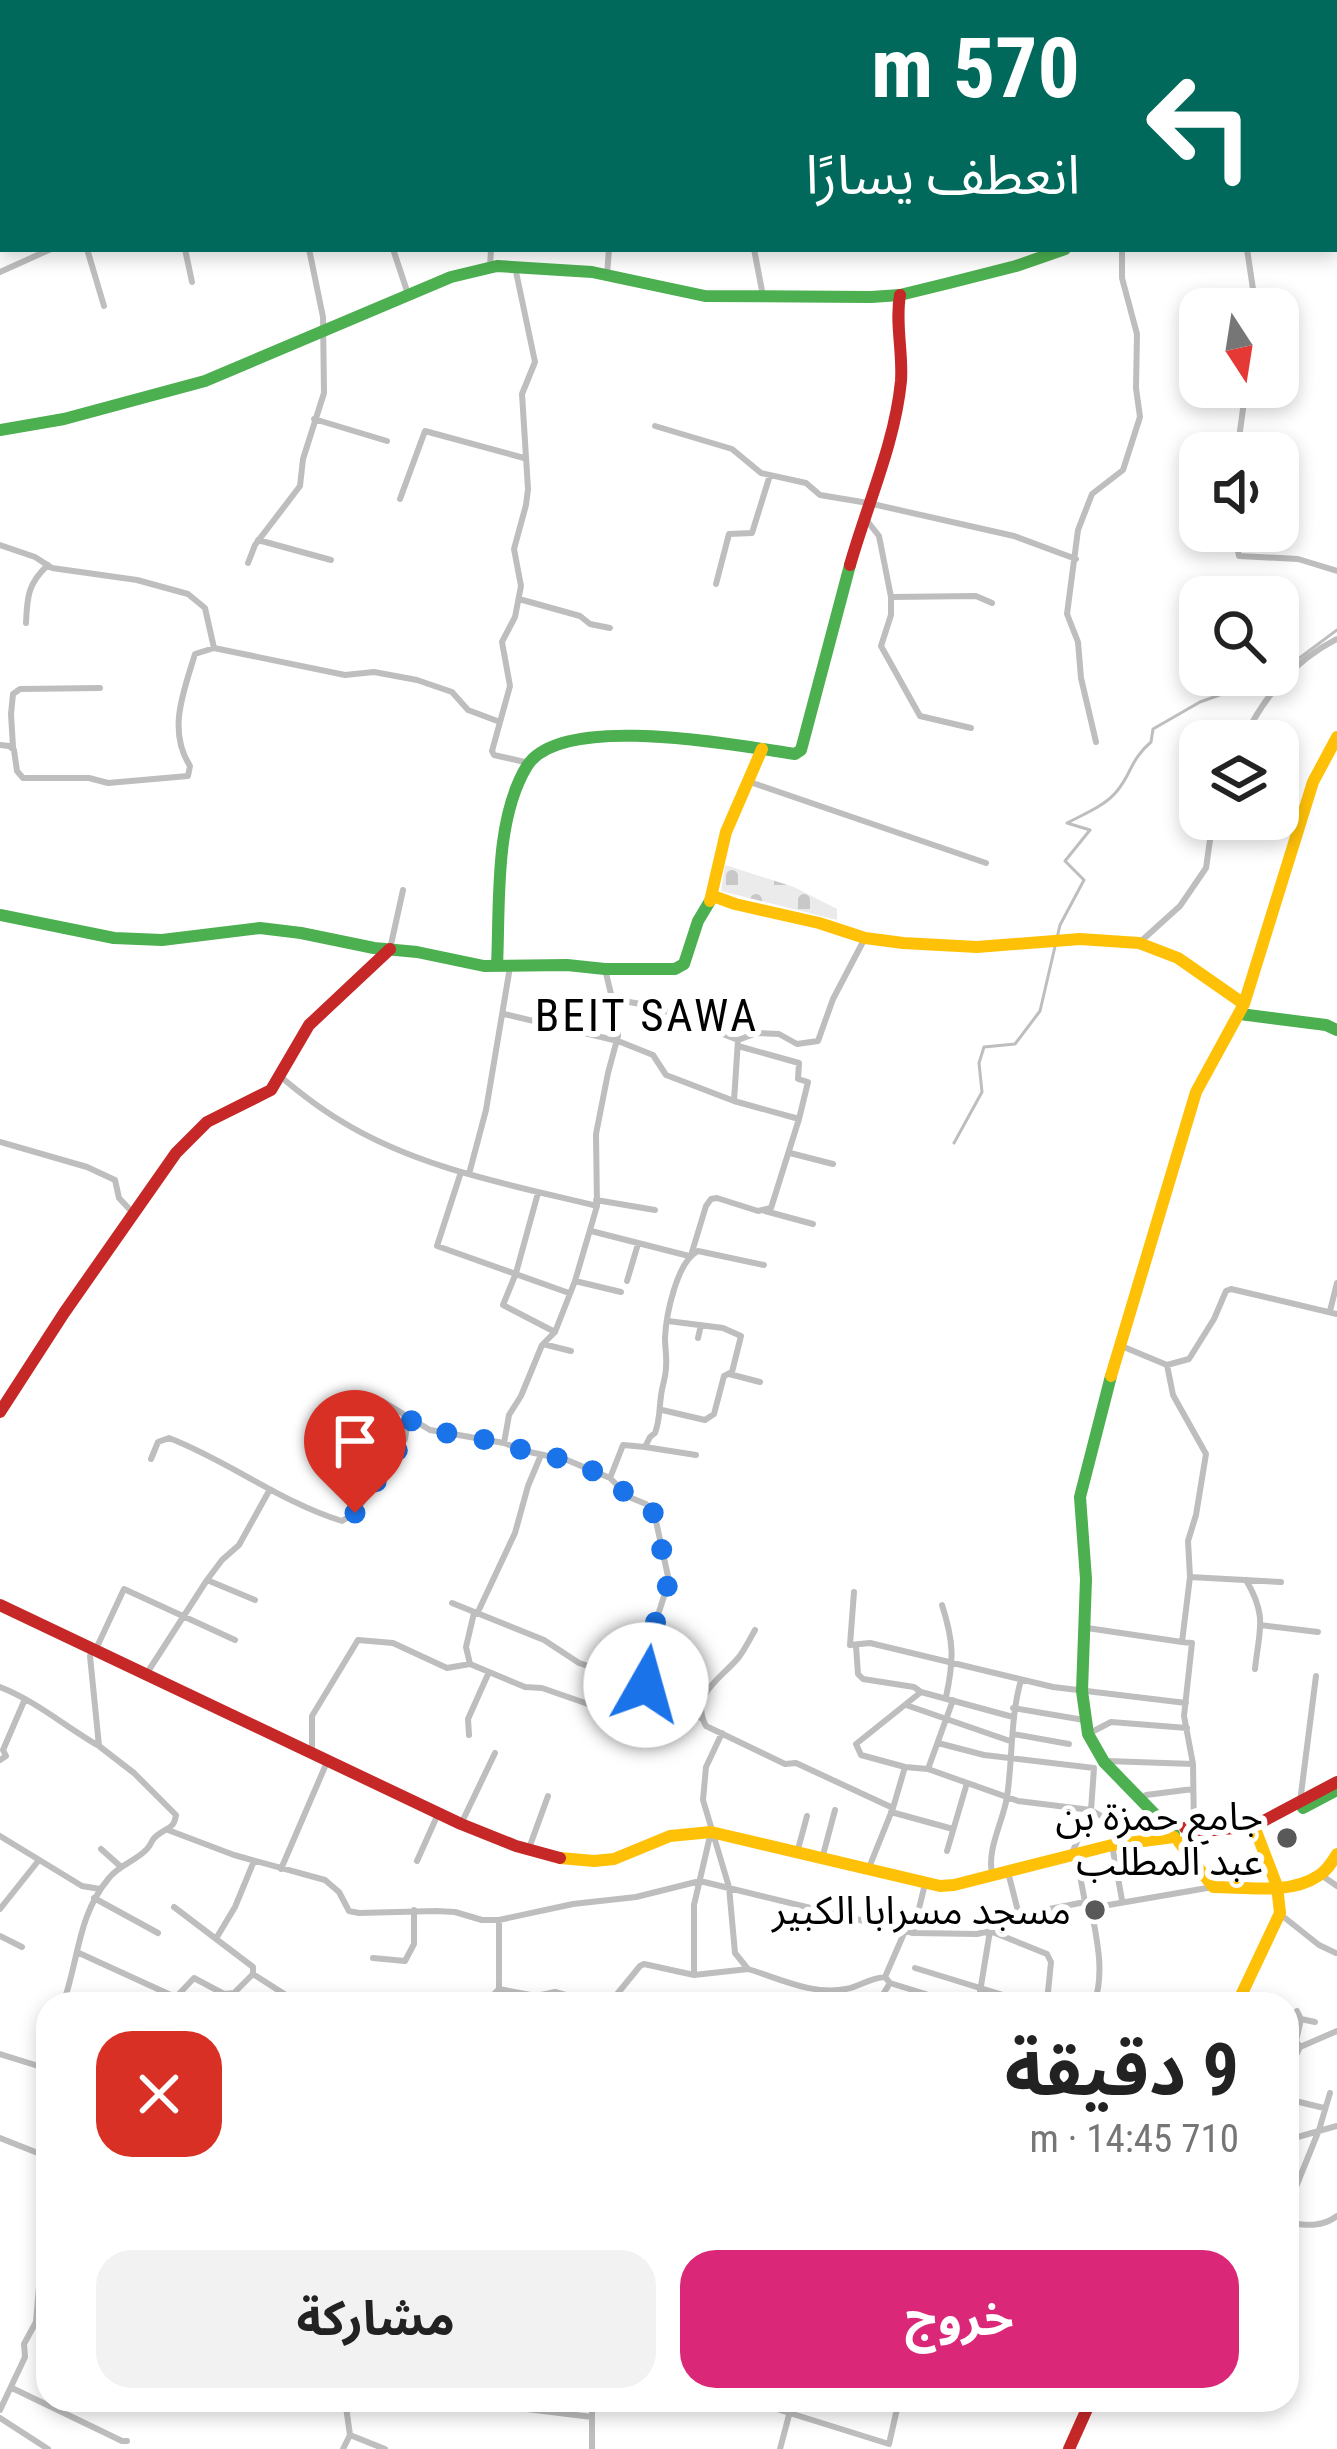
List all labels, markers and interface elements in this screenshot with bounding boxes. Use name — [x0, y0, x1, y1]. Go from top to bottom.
text: 570 m — [871, 19, 1080, 118]
icon: left — [1122, 48, 1278, 204]
text: انعطف يسارًا — [805, 144, 1080, 207]
north arrow — [1179, 288, 1299, 408]
map controls — [1179, 288, 1299, 840]
button: sound — [1179, 432, 1299, 552]
button: search — [1179, 576, 1299, 696]
button: layers — [1179, 720, 1299, 840]
district label: BEIT SAWA — [535, 989, 759, 1042]
pin — [304, 1390, 406, 1513]
icon: arrive — [322, 1408, 388, 1474]
position arrow — [583, 1622, 709, 1748]
place label: جامع حمزة بن عبد المطلب — [1055, 1794, 1263, 1885]
marker: جامع حمزة بن عبد المطلب — [1274, 1825, 1300, 1851]
place label: مسجد مسرابا الكبير — [771, 1888, 1071, 1934]
marker: مسجد مسرابا الكبير — [1082, 1897, 1108, 1923]
text: 9 دقيقة — [1005, 2028, 1239, 2113]
button: close — [96, 2031, 222, 2157]
text: 710 m · 14:45 — [1029, 2116, 1239, 2162]
button: مشاركة — [96, 2250, 656, 2388]
button: خروج — [680, 2250, 1239, 2388]

